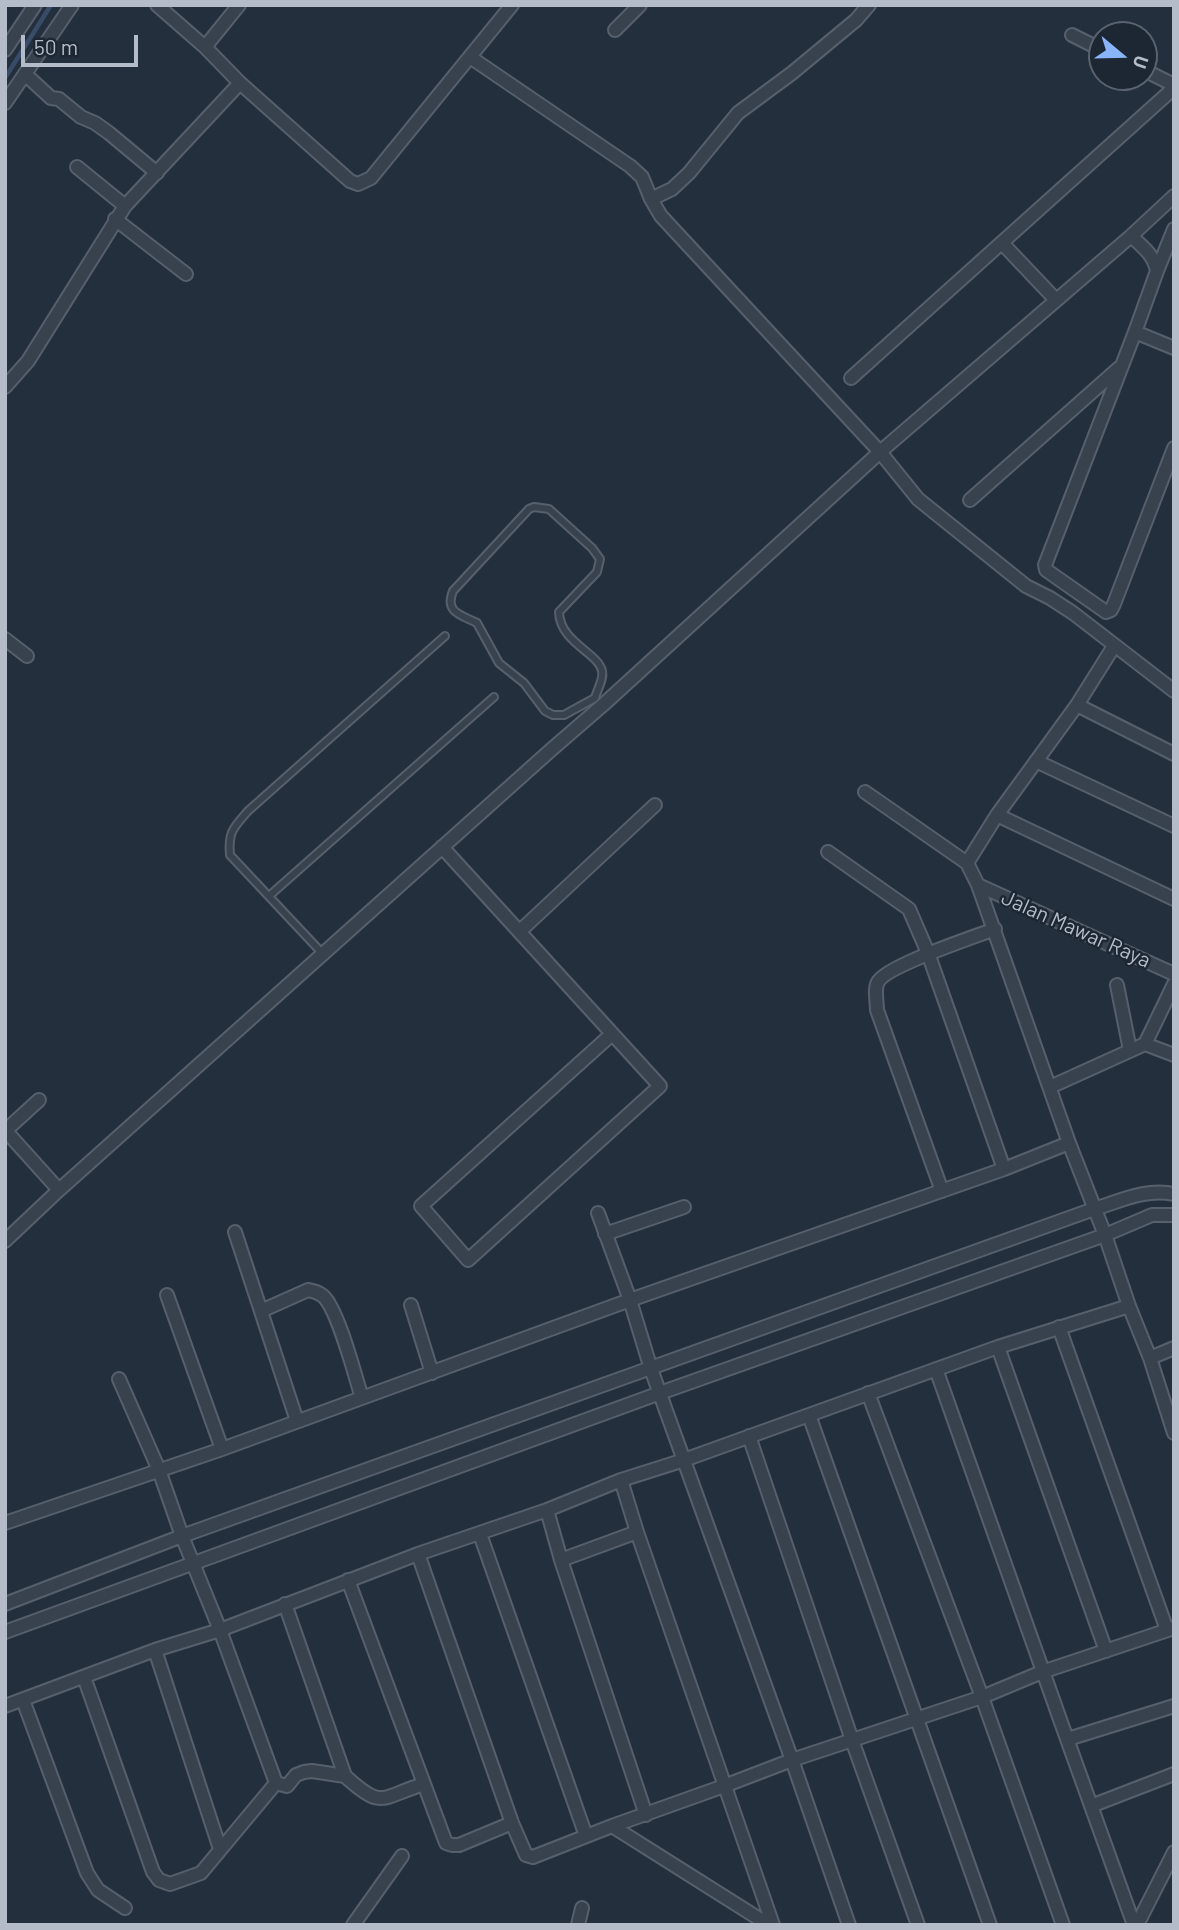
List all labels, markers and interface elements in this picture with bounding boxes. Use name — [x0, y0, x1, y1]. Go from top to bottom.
scale bar — [24, 21, 142, 65]
north arrow — [1088, 21, 1158, 91]
text: 50 m — [34, 34, 78, 59]
text: U — [1129, 53, 1154, 72]
street label: Jalan Mawar Raya — [997, 885, 1155, 973]

